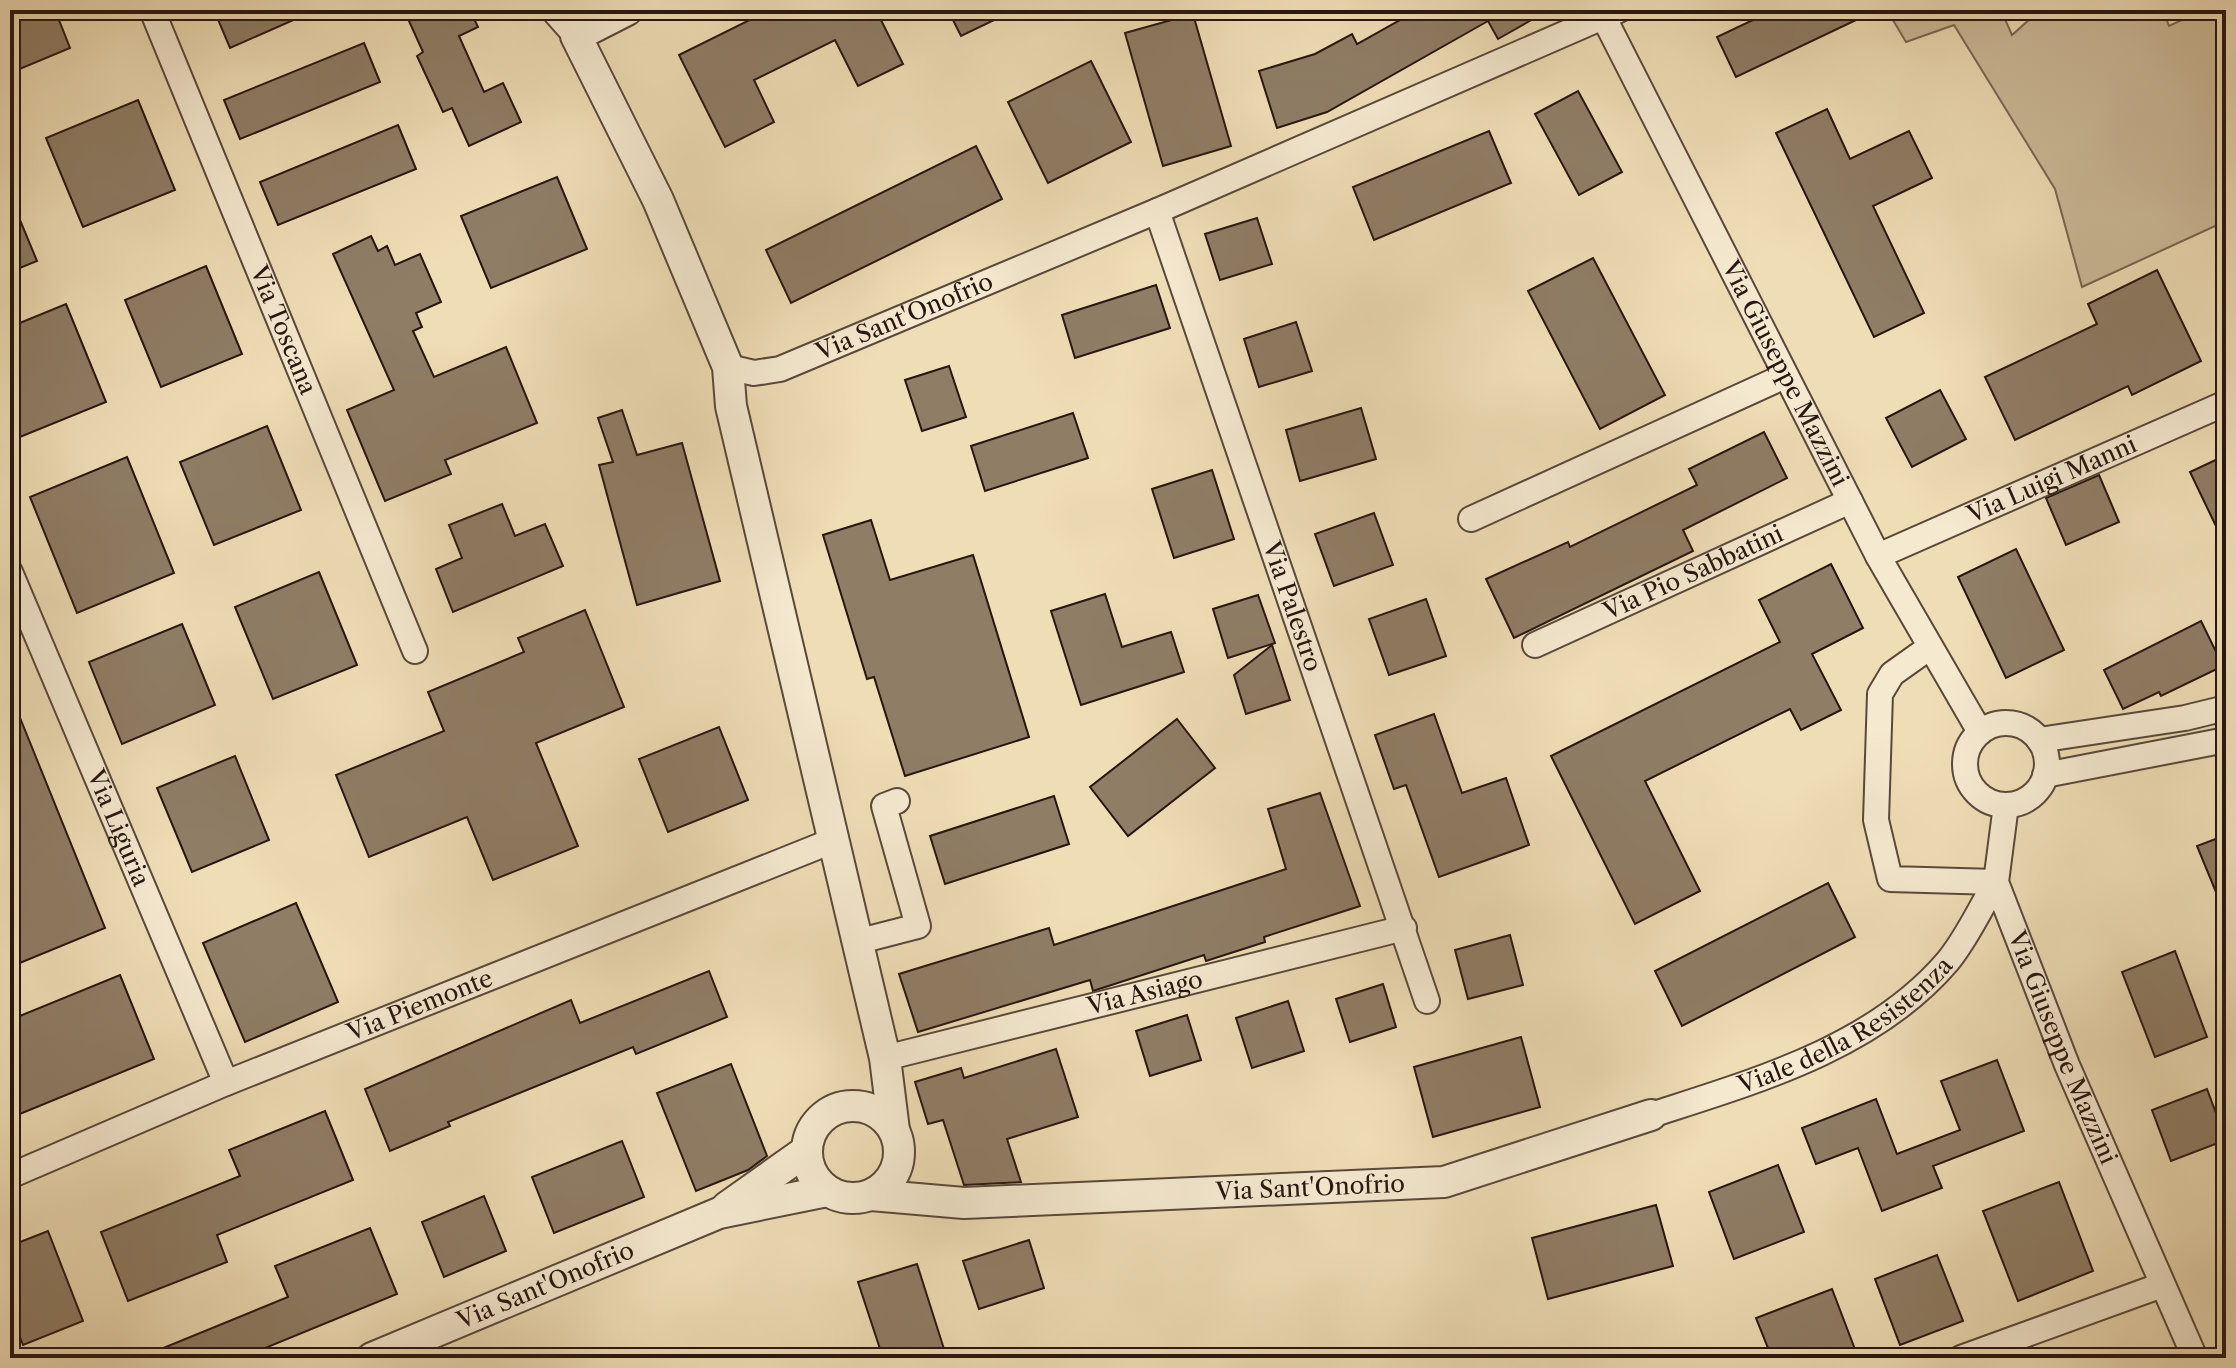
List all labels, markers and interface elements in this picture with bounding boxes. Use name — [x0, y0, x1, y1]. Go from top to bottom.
street label: Via Giuseppe Mazzini — [1716, 255, 1855, 491]
street label: Via Toscana — [244, 260, 323, 399]
street label: Via Sant'Onofrio — [810, 266, 997, 367]
street label: Via Luigi Manni — [1962, 429, 2141, 529]
street label: Via Pio Sabbatini — [1598, 519, 1787, 626]
street label: Via Palestro — [1257, 537, 1328, 675]
street label: Via Liguria — [81, 764, 156, 891]
street label: Via Giuseppe Mazzini — [2002, 926, 2123, 1168]
street label: Viale della Resistenza — [1733, 951, 1959, 1100]
street label: Via Piemonte — [342, 963, 497, 1047]
street label: Via Asiago — [1083, 964, 1206, 1021]
street label: Via Sant'Onofrio — [1214, 1169, 1406, 1206]
street label: Via Sant'Onofrio — [451, 1235, 638, 1335]

